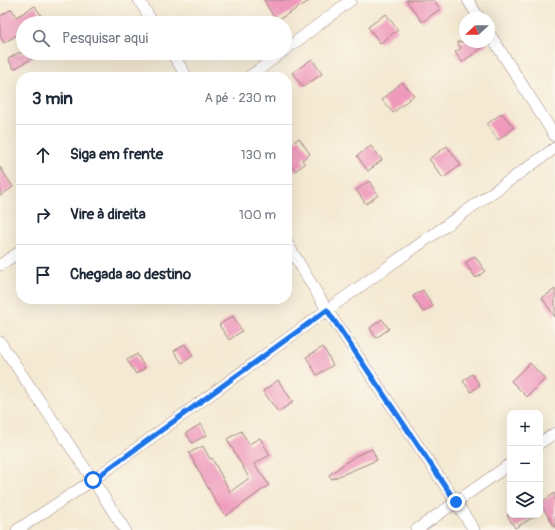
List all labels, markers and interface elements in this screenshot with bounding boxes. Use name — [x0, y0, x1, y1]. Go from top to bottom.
north arrow — [459, 12, 495, 48]
search box — [16, 16, 292, 60]
icon: search — [30, 27, 52, 49]
text: Pesquisar aqui — [62, 29, 148, 48]
text: 3 min — [32, 88, 73, 109]
text: A pé · 230 m — [204, 90, 276, 106]
icon: ahead — [32, 144, 54, 166]
text: Siga em frente — [70, 145, 163, 164]
text: 130 m — [240, 147, 276, 163]
icon: right — [32, 204, 54, 226]
text: Vire à direita — [70, 205, 146, 224]
text: 100 m — [239, 207, 276, 223]
icon: arrive — [32, 264, 54, 286]
text: Chegada ao destino — [70, 265, 191, 284]
map controls — [507, 410, 543, 518]
button: + — [507, 410, 543, 446]
button: − — [507, 446, 543, 482]
route start — [84, 471, 102, 489]
button: layers — [507, 482, 543, 518]
route end — [447, 493, 465, 511]

